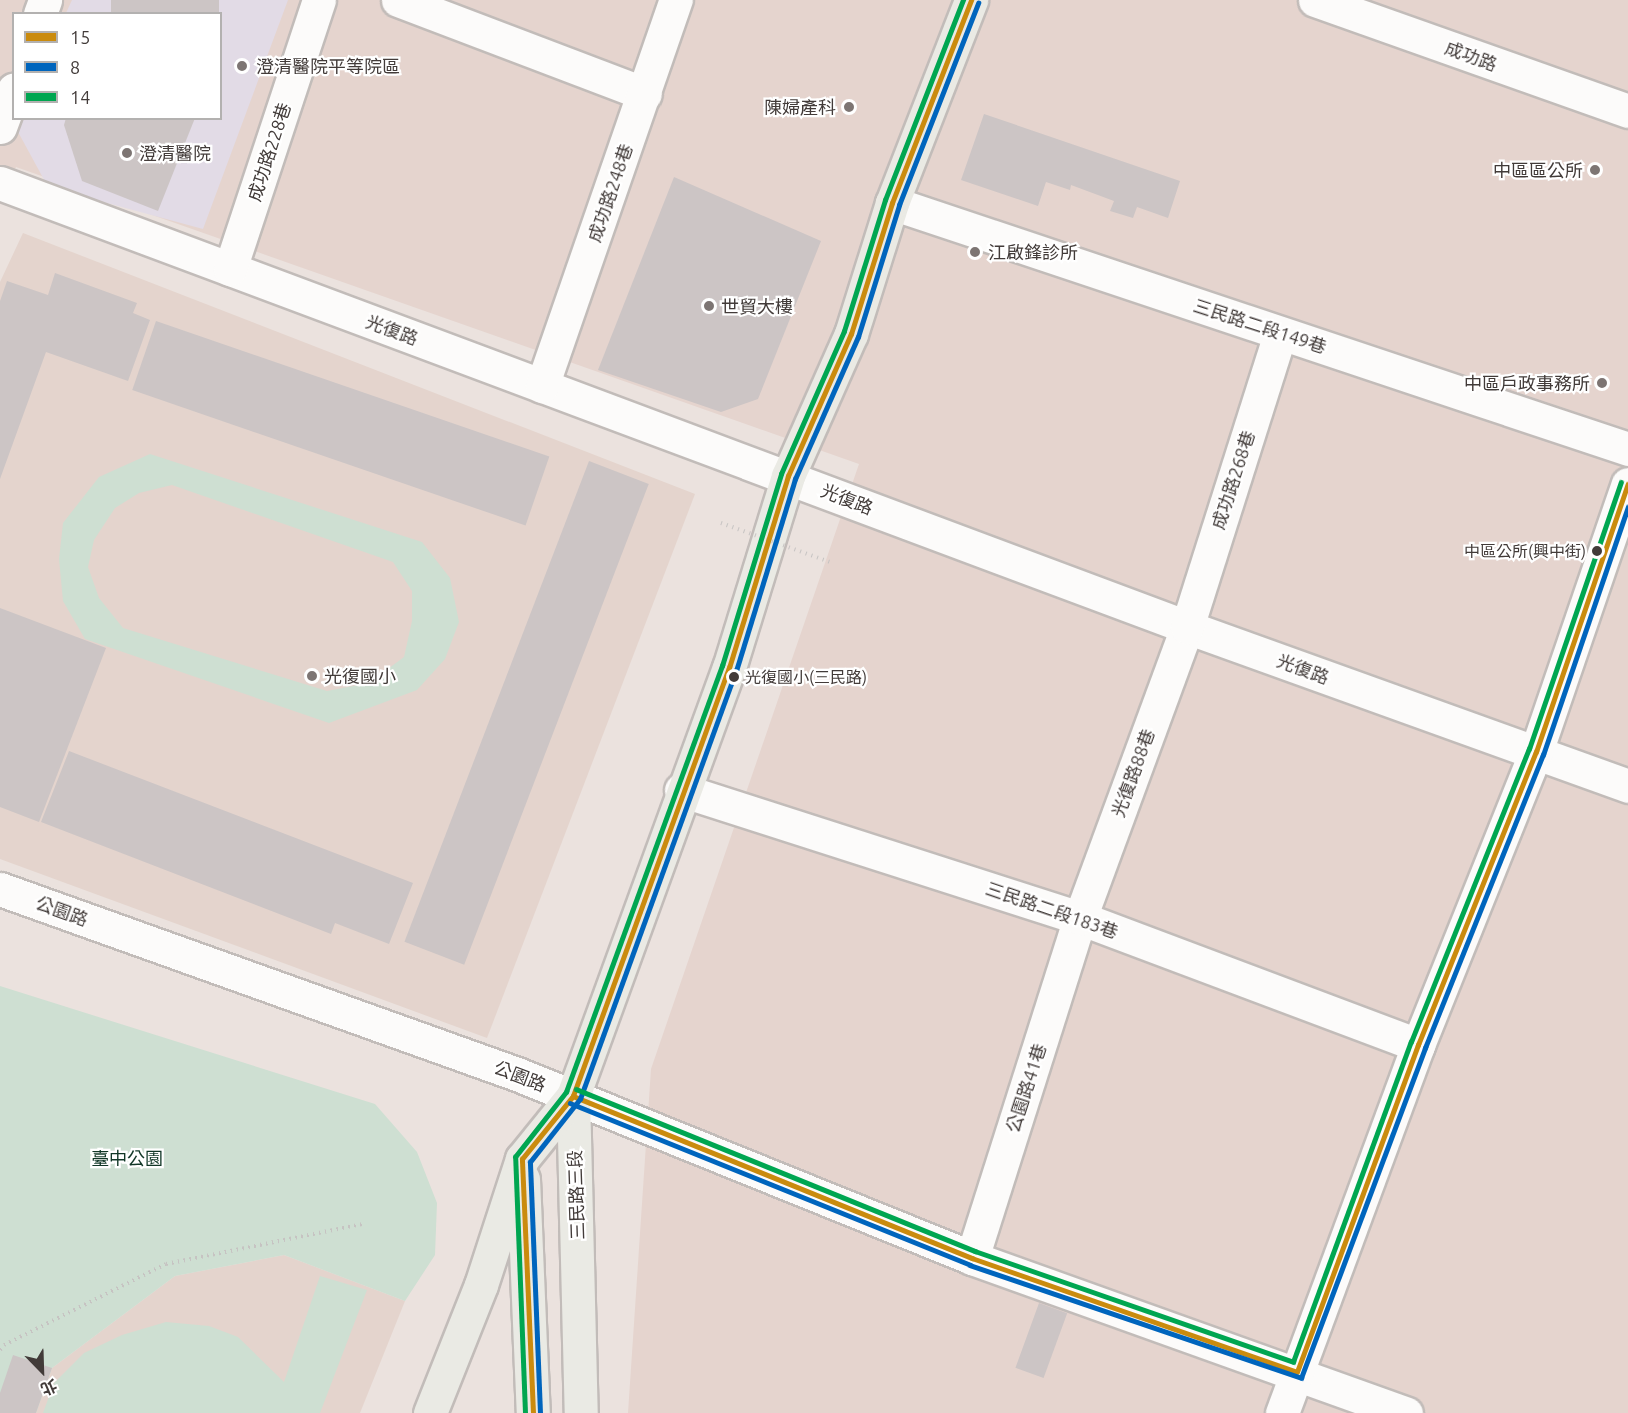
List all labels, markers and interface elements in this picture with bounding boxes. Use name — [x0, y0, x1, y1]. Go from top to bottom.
legend — [12, 12, 222, 120]
text: 15 — [70, 27, 90, 47]
street label: 成功路 — [1442, 37, 1500, 75]
place label: 澄清醫院平等院區 — [256, 55, 400, 77]
text: 8 — [70, 57, 80, 77]
marker: 澄清醫院平等院區 — [233, 57, 251, 75]
text: 14 — [70, 87, 90, 107]
place label: 陳婦產科 — [764, 96, 836, 118]
marker: 陳婦產科 — [840, 98, 858, 116]
street label: 成功路228巷 — [243, 100, 295, 204]
street label: 成功路248巷 — [583, 141, 637, 245]
place label: 澄清醫院 — [139, 142, 211, 164]
marker: 澄清醫院 — [120, 146, 134, 160]
place label: 中區區公所 — [1493, 159, 1583, 181]
marker: 中區區公所 — [1588, 163, 1602, 177]
place label: 江啟鋒診所 — [988, 241, 1078, 263]
marker: 江啟鋒診所 — [966, 243, 984, 261]
street label: 三民路二段149巷 — [1191, 294, 1329, 358]
place label: 世貿大樓 — [721, 295, 793, 317]
marker: 世貿大樓 — [702, 299, 716, 313]
street label: 光復路 — [363, 311, 421, 349]
place label: 中區戶政事務所 — [1464, 372, 1590, 394]
marker: 中區戶政事務所 — [1595, 376, 1609, 390]
street label: 成功路268巷 — [1207, 428, 1259, 532]
street label: 光復路 — [818, 479, 876, 519]
place label: 中區公所(興中街) — [1464, 541, 1586, 561]
marker: 中區公所(興中街) — [1591, 545, 1603, 557]
street label: 光復路 — [1274, 650, 1332, 688]
place label: 光復國小 — [324, 665, 396, 687]
place label: 光復國小(三民路) — [745, 667, 867, 687]
marker: 光復國小 — [305, 669, 319, 683]
marker: 光復國小(三民路) — [728, 671, 740, 683]
street label: 光復路88巷 — [1107, 726, 1159, 820]
street label: 三民路二段183巷 — [983, 877, 1121, 943]
street label: 公園路 — [33, 892, 91, 930]
street label: 公園路41巷 — [1001, 1041, 1051, 1135]
street label: 公園路 — [491, 1056, 549, 1096]
park label: 臺中公園 — [91, 1147, 163, 1169]
street label: 三民路三段 — [564, 1150, 588, 1240]
north arrow — [12, 1341, 72, 1401]
text: 北 — [38, 1376, 60, 1399]

